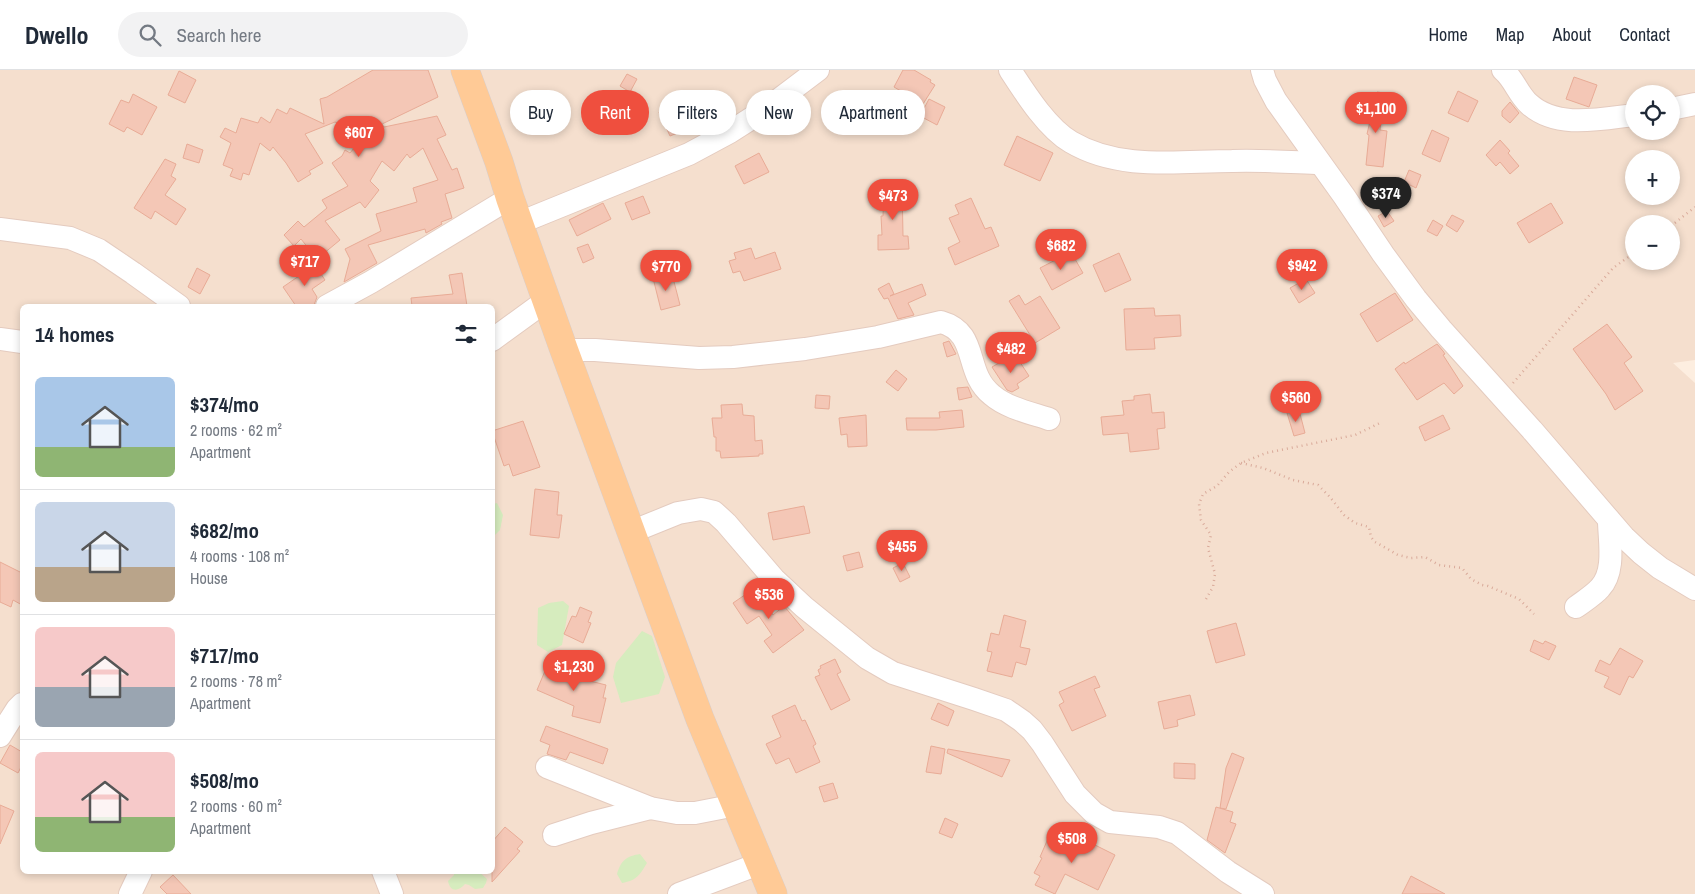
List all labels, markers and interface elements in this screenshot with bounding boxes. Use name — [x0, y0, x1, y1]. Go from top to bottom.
search box — [118, 12, 468, 57]
text: Dwello — [25, 19, 88, 51]
icon: search — [136, 21, 164, 49]
text: Search here — [176, 22, 261, 48]
text: Home — [1428, 22, 1468, 47]
text: Map — [1496, 22, 1525, 47]
text: About — [1553, 22, 1591, 47]
text: Contact — [1619, 22, 1670, 47]
map controls — [1625, 85, 1680, 270]
button: locate — [1625, 85, 1680, 140]
chip: Buy — [510, 90, 571, 135]
chip: Rent — [581, 90, 649, 135]
chip: Filters — [659, 90, 736, 135]
chip: New — [746, 90, 811, 135]
chip: Apartment — [821, 90, 925, 135]
pin: $1,100 — [1335, 92, 1417, 134]
text: $1,100 — [1356, 97, 1396, 119]
pin: $607 — [329, 116, 389, 158]
text: $607 — [344, 121, 374, 143]
button: + — [1625, 150, 1680, 205]
pin: $374 — [1356, 176, 1416, 219]
pin: $473 — [863, 178, 923, 221]
text: $374 — [1371, 182, 1401, 204]
text: $473 — [878, 184, 908, 206]
button: − — [1625, 215, 1680, 270]
pin: $682 — [1031, 228, 1091, 271]
text: $682 — [1046, 234, 1076, 256]
pin: $717 — [275, 244, 335, 287]
pin: $942 — [1272, 248, 1332, 291]
text: $717 — [290, 250, 320, 272]
pin: $770 — [636, 250, 696, 292]
text: $942 — [1287, 254, 1317, 276]
text: $770 — [651, 255, 681, 277]
text: 14 homes — [35, 320, 114, 349]
icon: filters — [452, 320, 480, 348]
pin: $482 — [981, 332, 1041, 374]
text: $482 — [996, 337, 1026, 359]
pin: $560 — [1266, 380, 1326, 423]
text: $560 — [1281, 386, 1311, 408]
text: $374/mo — [190, 390, 259, 419]
icon: home — [75, 397, 135, 457]
text: 2 rooms · 62 m² — [190, 419, 282, 441]
text: Apartment — [190, 441, 251, 463]
text: $682/mo — [190, 516, 259, 545]
icon: home — [75, 522, 135, 582]
pin: $455 — [872, 530, 932, 572]
text: $455 — [887, 535, 917, 557]
text: 4 rooms · 108 m² — [190, 545, 289, 567]
text: House — [190, 567, 228, 589]
pin: $536 — [739, 578, 799, 620]
text: $536 — [754, 583, 784, 605]
text: $717/mo — [190, 641, 259, 670]
icon: home — [75, 647, 135, 707]
pin: $1,230 — [533, 650, 615, 692]
text: $1,230 — [554, 655, 594, 677]
text: 2 rooms · 78 m² — [190, 670, 282, 692]
text: Apartment — [190, 692, 251, 714]
text: $508/mo — [190, 766, 259, 795]
icon: home — [75, 772, 135, 832]
text: 2 rooms · 60 m² — [190, 795, 282, 817]
text: Apartment — [190, 817, 251, 839]
pin: $508 — [1042, 822, 1102, 864]
text: $508 — [1057, 827, 1087, 849]

